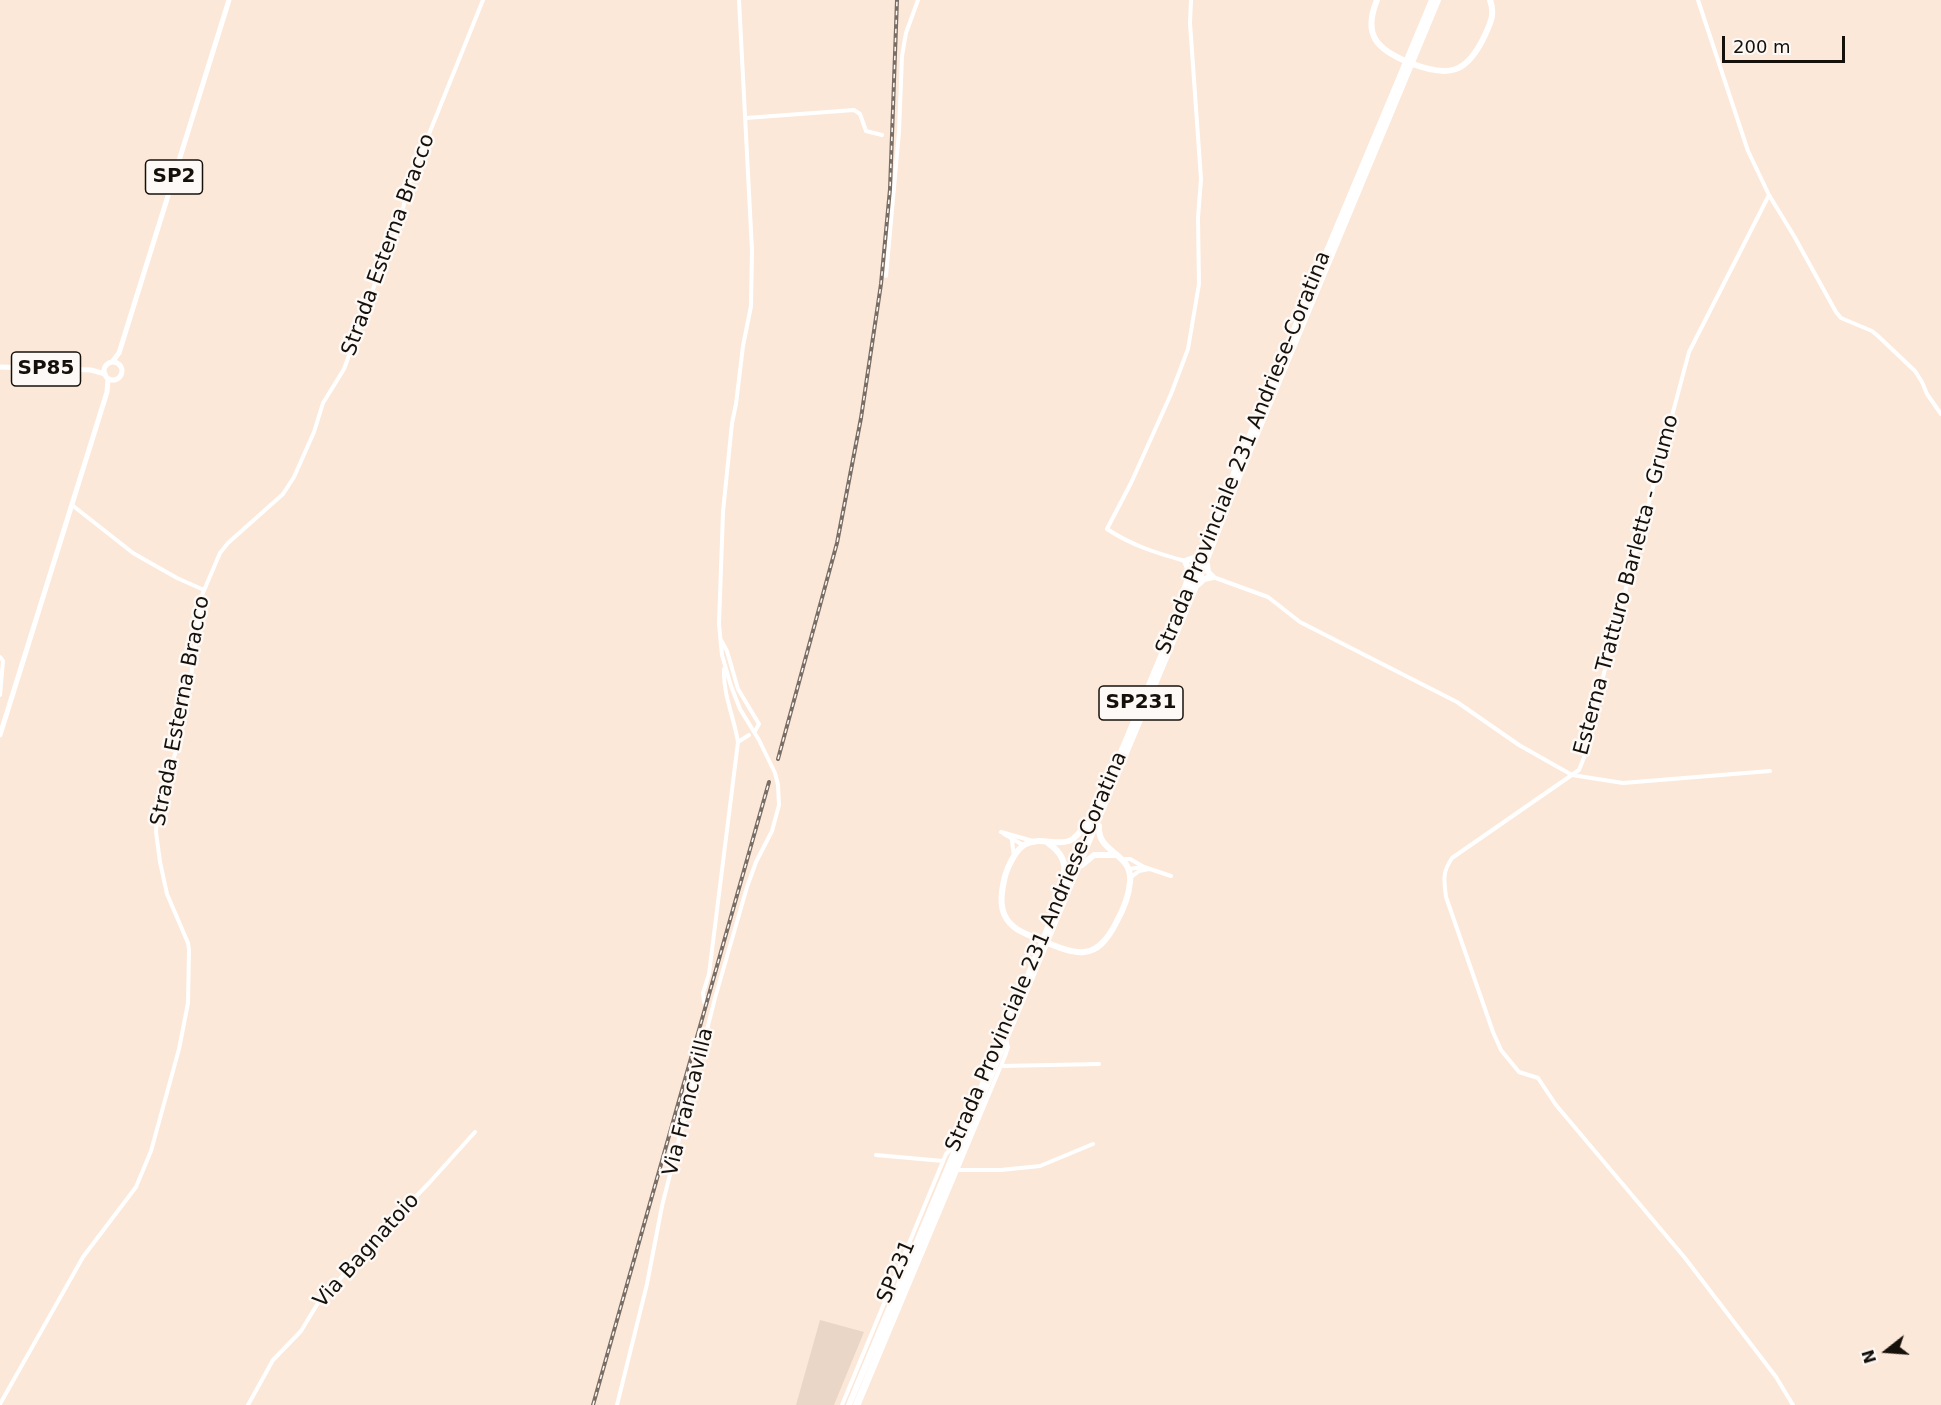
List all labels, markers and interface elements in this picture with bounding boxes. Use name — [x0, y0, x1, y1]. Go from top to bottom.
scale bar — [1725, 24, 1848, 62]
text: 200 m — [1733, 36, 1791, 57]
street label: Strada Esterna Bracco — [337, 131, 441, 359]
road number: SP2 — [146, 160, 202, 194]
street label: Strada Provinciale 231 Andriese-Coratina — [1151, 248, 1337, 658]
road number: SP85 — [12, 352, 80, 386]
street label: Esterna Tratturo Barletta - Grumo — [1569, 412, 1685, 758]
street label: Strada Esterna Bracco — [146, 594, 216, 828]
road number: SP231 — [1099, 686, 1183, 720]
street label: Strada Provinciale 231 Andriese-Coratina — [941, 748, 1133, 1156]
street label: Via Francavilla — [658, 1025, 720, 1179]
street label: Via Bagnatoio — [309, 1188, 425, 1314]
street label: SP231 — [872, 1237, 922, 1307]
north arrow — [1857, 1321, 1917, 1381]
text: N — [1858, 1347, 1880, 1366]

